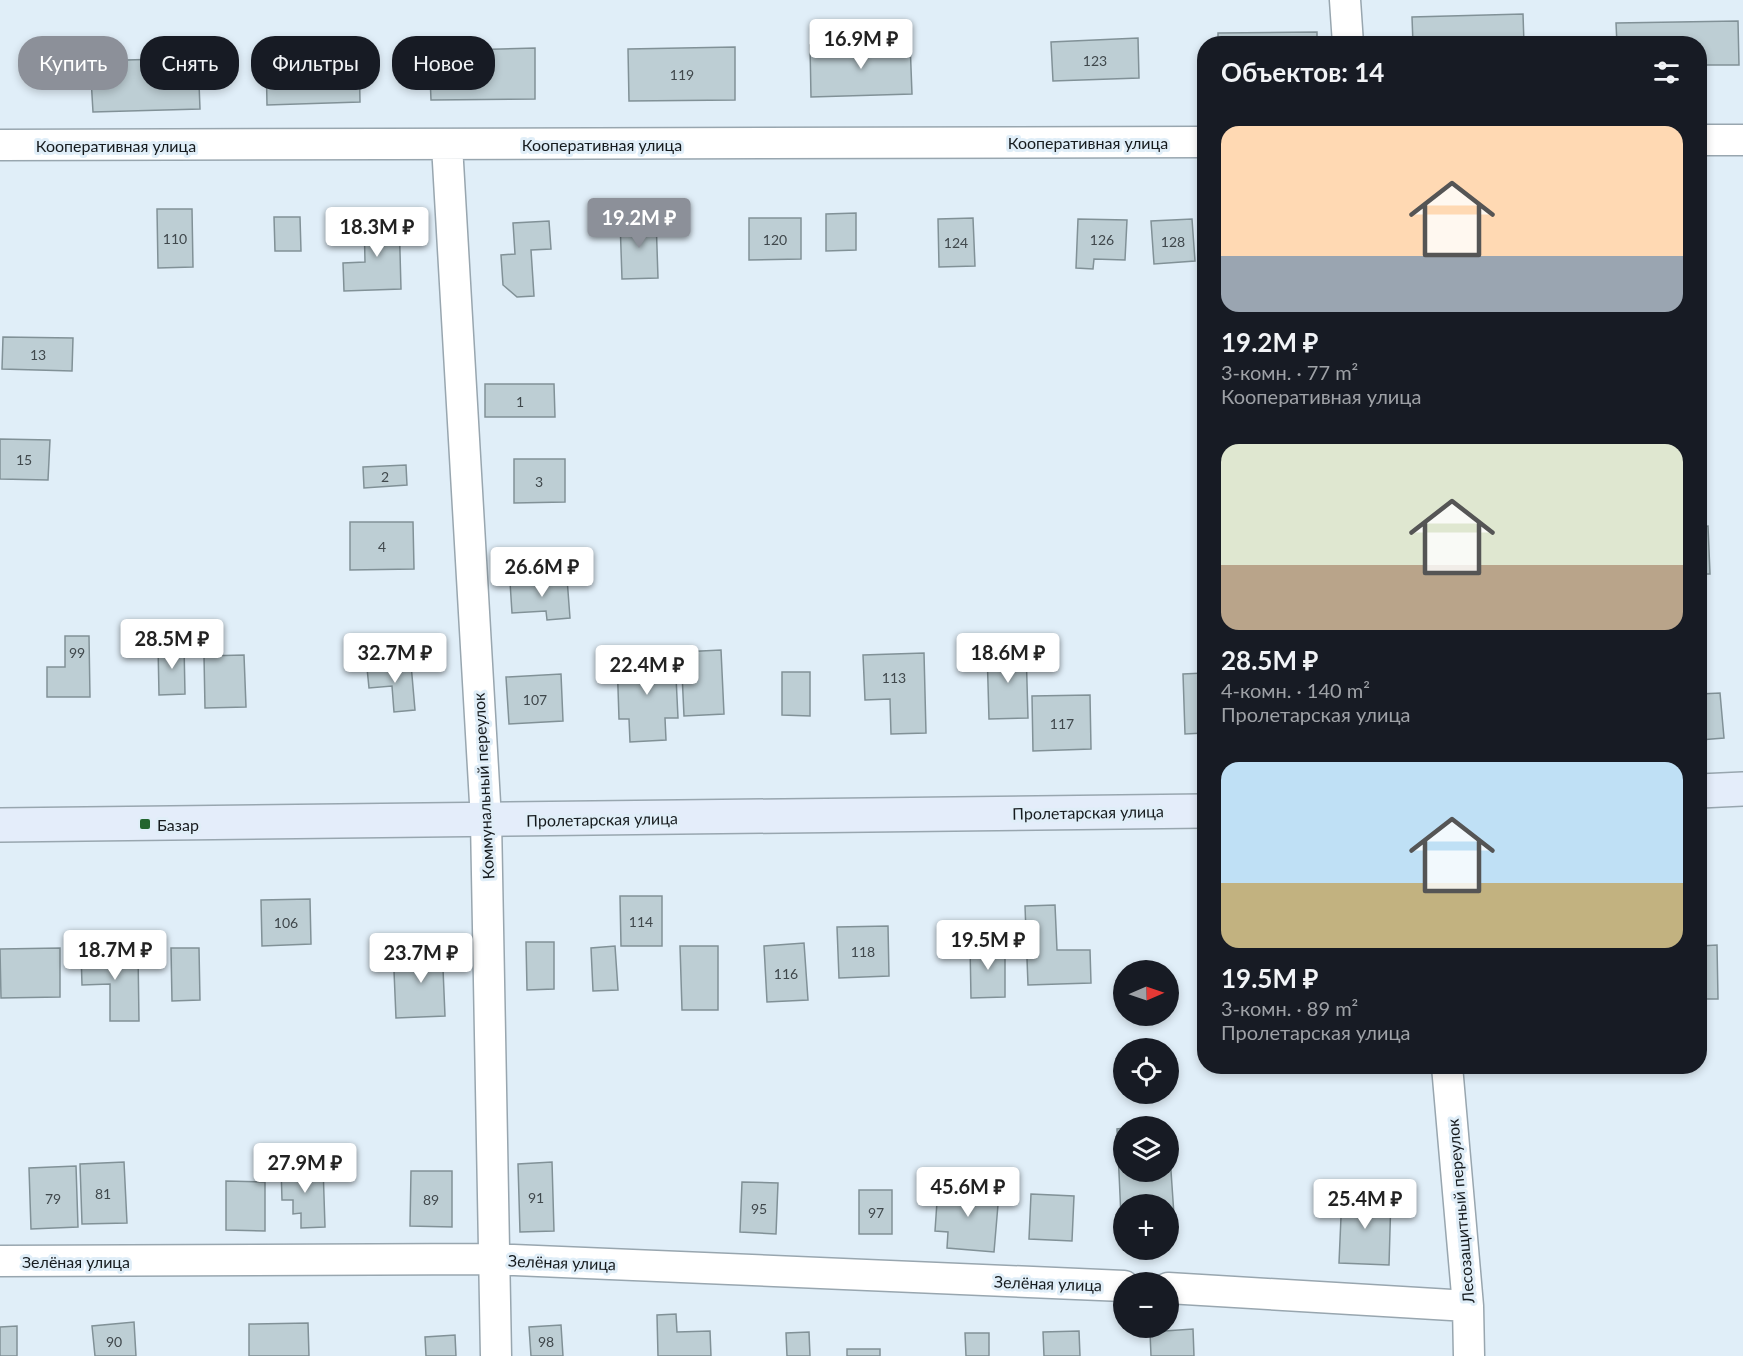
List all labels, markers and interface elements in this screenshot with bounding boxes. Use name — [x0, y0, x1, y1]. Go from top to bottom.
pin: 16.9M ₽ — [806, 19, 916, 70]
text: 16.9M ₽ — [824, 26, 898, 50]
chip: Купить — [18, 36, 128, 90]
chip: Снять — [140, 36, 239, 90]
chip: Фильтры — [251, 36, 380, 90]
chip: Новое — [392, 36, 495, 90]
house number: 123 — [1083, 52, 1107, 69]
text: Объектов: 14 — [1221, 56, 1384, 88]
icon: filters — [1650, 56, 1683, 89]
house number: 119 — [670, 66, 694, 83]
street label: Кооперативная улица — [1008, 133, 1168, 152]
street label: Кооперативная улица — [522, 135, 682, 154]
street label: Кооперативная улица — [36, 136, 196, 155]
icon: home — [1398, 165, 1506, 273]
pin: 19.2M ₽ — [584, 198, 694, 249]
text: 19.2M ₽ — [602, 205, 676, 229]
pin: 18.3M ₽ — [322, 207, 432, 258]
text: 18.3M ₽ — [340, 214, 414, 238]
house number: 110 — [163, 230, 187, 247]
house number: 120 — [763, 231, 787, 248]
house number: 126 — [1090, 231, 1114, 248]
house number: 128 — [1161, 233, 1185, 250]
house number: 124 — [944, 234, 968, 251]
text: 19.2M ₽ — [1221, 326, 1318, 358]
house number: 13 — [30, 346, 46, 363]
text: 3-комн. · 77 m² — [1221, 360, 1358, 384]
text: Кооперативная улица — [1221, 384, 1421, 408]
house number: 1 — [516, 393, 524, 410]
house number: 15 — [16, 451, 32, 468]
house number: 2 — [381, 468, 389, 485]
house number: 3 — [535, 473, 543, 490]
icon: home — [1398, 483, 1506, 591]
house number: 4 — [378, 538, 386, 555]
pin: 26.6M ₽ — [487, 547, 597, 598]
text: 26.6M ₽ — [505, 554, 579, 578]
pin: 28.5M ₽ — [117, 619, 227, 670]
text: 28.5M ₽ — [135, 626, 209, 650]
pin: 32.7M ₽ — [340, 633, 450, 684]
pin: 18.6M ₽ — [953, 633, 1063, 684]
text: 32.7M ₽ — [358, 640, 432, 664]
text: 18.6M ₽ — [971, 640, 1045, 664]
house number: 99 — [69, 644, 85, 661]
text: 28.5M ₽ — [1221, 644, 1318, 676]
pin: 22.4M ₽ — [592, 645, 702, 696]
text: 22.4M ₽ — [610, 652, 684, 676]
house number: 113 — [882, 669, 906, 686]
text: 4-комн. · 140 m² — [1221, 678, 1370, 702]
house number: 107 — [523, 691, 547, 708]
street label: Коммунальный переулок — [469, 692, 497, 880]
text: Пролетарская улица — [1221, 702, 1411, 726]
house number: 117 — [1050, 715, 1074, 732]
street label: Пролетарская улица — [1012, 801, 1164, 823]
icon: home — [1398, 801, 1506, 909]
street label: Пролетарская улица — [526, 808, 678, 830]
place label: Базар — [157, 815, 199, 834]
marker: Базар — [138, 817, 152, 831]
house number: 114 — [629, 913, 653, 930]
house number: 106 — [274, 914, 298, 931]
pin: 19.5M ₽ — [933, 920, 1043, 971]
text: 19.5M ₽ — [951, 927, 1025, 951]
pin: 18.7M ₽ — [60, 930, 170, 981]
pin: 23.7M ₽ — [366, 933, 476, 984]
text: 18.7M ₽ — [78, 937, 152, 961]
text: 23.7M ₽ — [384, 940, 458, 964]
house number: 118 — [851, 943, 875, 960]
north arrow — [1113, 960, 1179, 1026]
map controls — [1113, 960, 1179, 1338]
text: 19.5M ₽ — [1221, 962, 1318, 994]
house number: 116 — [774, 965, 798, 982]
text: 3-комн. · 89 m² — [1221, 996, 1358, 1020]
text: Пролетарская улица — [1221, 1020, 1411, 1044]
button: locate — [1113, 1038, 1179, 1104]
button: layers — [1113, 1116, 1179, 1182]
street label: Лесозащитный переулок — [1442, 1117, 1478, 1305]
pin: 27.9M ₽ — [250, 1143, 360, 1194]
text: 27.9M ₽ — [268, 1150, 342, 1174]
pin: 45.6M ₽ — [913, 1167, 1023, 1218]
text: 45.6M ₽ — [931, 1174, 1005, 1198]
pin: 25.4M ₽ — [1310, 1179, 1420, 1230]
house number: 81 — [95, 1185, 111, 1202]
text: 25.4M ₽ — [1328, 1186, 1402, 1210]
house number: 91 — [528, 1189, 544, 1206]
house number: 79 — [45, 1190, 61, 1207]
house number: 89 — [423, 1191, 439, 1208]
button: + — [1113, 1194, 1179, 1260]
house number: 95 — [751, 1200, 767, 1217]
house number: 97 — [868, 1204, 884, 1221]
street label: Зелёная улица — [508, 1251, 616, 1273]
street label: Зелёная улица — [22, 1252, 130, 1271]
street label: Зелёная улица — [994, 1272, 1102, 1294]
button: − — [1113, 1272, 1179, 1338]
house number: 90 — [106, 1333, 122, 1350]
house number: 98 — [538, 1333, 554, 1350]

